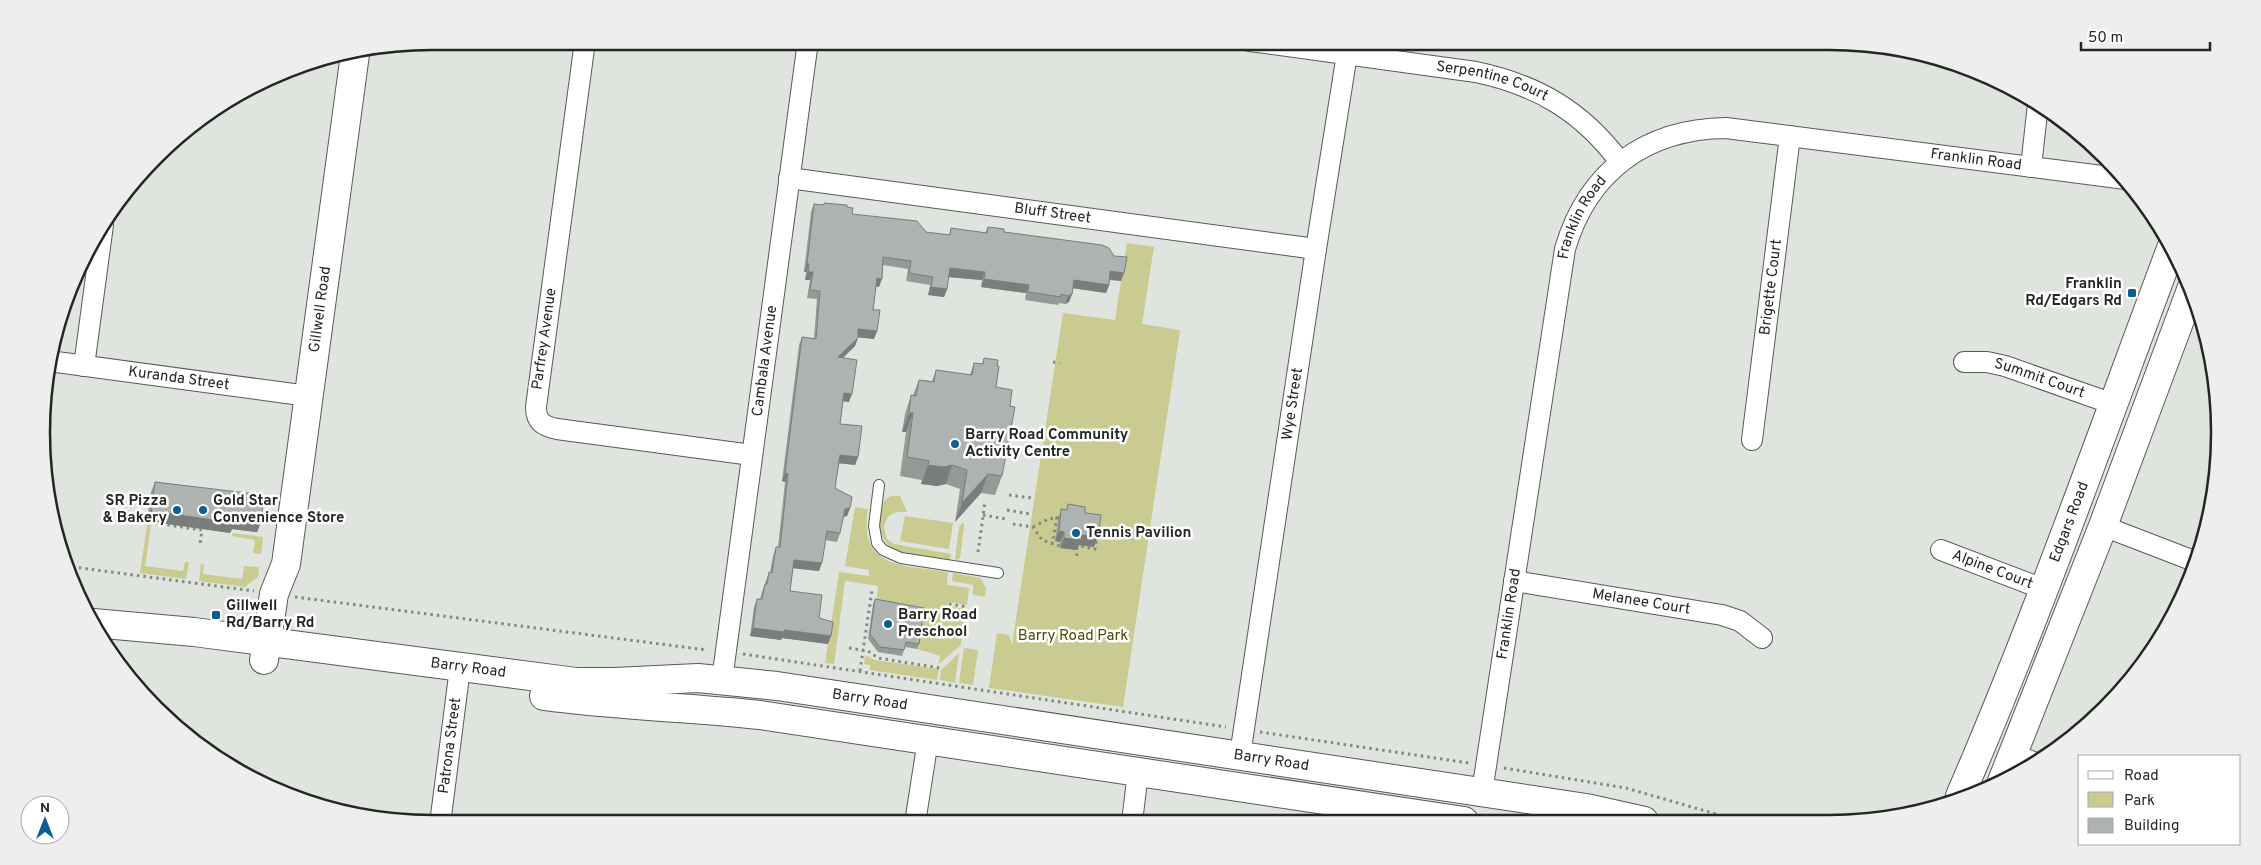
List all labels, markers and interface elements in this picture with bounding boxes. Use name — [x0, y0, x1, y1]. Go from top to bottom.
scale bar — [2081, 20, 2210, 52]
text: 50 m — [2088, 29, 2123, 48]
street label: Serpentine Court — [1435, 57, 1552, 106]
street label: Franklin Road — [1929, 145, 2023, 175]
street label: Franklin Road — [1554, 172, 1611, 261]
street label: Bluff Street — [1013, 199, 1092, 228]
street label: Brigette Court — [1756, 238, 1787, 336]
street label: Gillwell Road — [305, 265, 336, 354]
place label: Franklin Rd/Edgars Rd — [2025, 275, 2122, 311]
street label: Parfrey Avenue — [528, 287, 562, 391]
marker: Franklin Rd/Edgars Rd — [2126, 287, 2138, 299]
street label: Cambala Avenue — [748, 304, 782, 418]
street label: Summit Court — [1992, 354, 2087, 403]
street label: Kuranda Street — [127, 362, 231, 395]
street label: Wye Street — [1278, 366, 1308, 442]
place label: Barry Road Community Activity Centre — [965, 426, 1129, 462]
marker: Barry Road Community Activity Centre — [949, 438, 961, 450]
street label: Edgars Road — [2046, 479, 2093, 565]
place label: SR Pizza & Bakery — [102, 492, 167, 528]
place label: Gold Star Convenience Store — [213, 492, 344, 528]
marker: SR Pizza & Bakery — [171, 504, 183, 516]
marker: Gold Star Convenience Store — [197, 504, 209, 516]
place label: Tennis Pavilion — [1086, 524, 1191, 543]
marker: Tennis Pavilion — [1070, 527, 1082, 539]
street label: Alpine Court — [1949, 546, 2036, 594]
street label: Franklin Road — [1493, 567, 1526, 661]
street label: Melanee Court — [1591, 584, 1692, 619]
place label: Gillwell Rd/Barry Rd — [226, 597, 314, 633]
place label: Barry Road Preschool — [898, 606, 977, 642]
marker: Gillwell Rd/Barry Rd — [210, 609, 222, 621]
marker: Barry Road Preschool — [882, 618, 894, 630]
park label: Barry Road Park — [1018, 627, 1128, 646]
street label: Barry Road — [429, 654, 507, 682]
street label: Barry Road — [831, 685, 909, 715]
street label: Patrona Street — [434, 696, 466, 795]
street label: Barry Road — [1232, 745, 1310, 776]
legend — [2078, 755, 2241, 845]
text: Road — [2124, 767, 2159, 786]
text: Park — [2124, 792, 2155, 811]
north arrow — [20, 795, 70, 845]
text: N — [40, 800, 50, 817]
text: Building — [2124, 817, 2179, 836]

